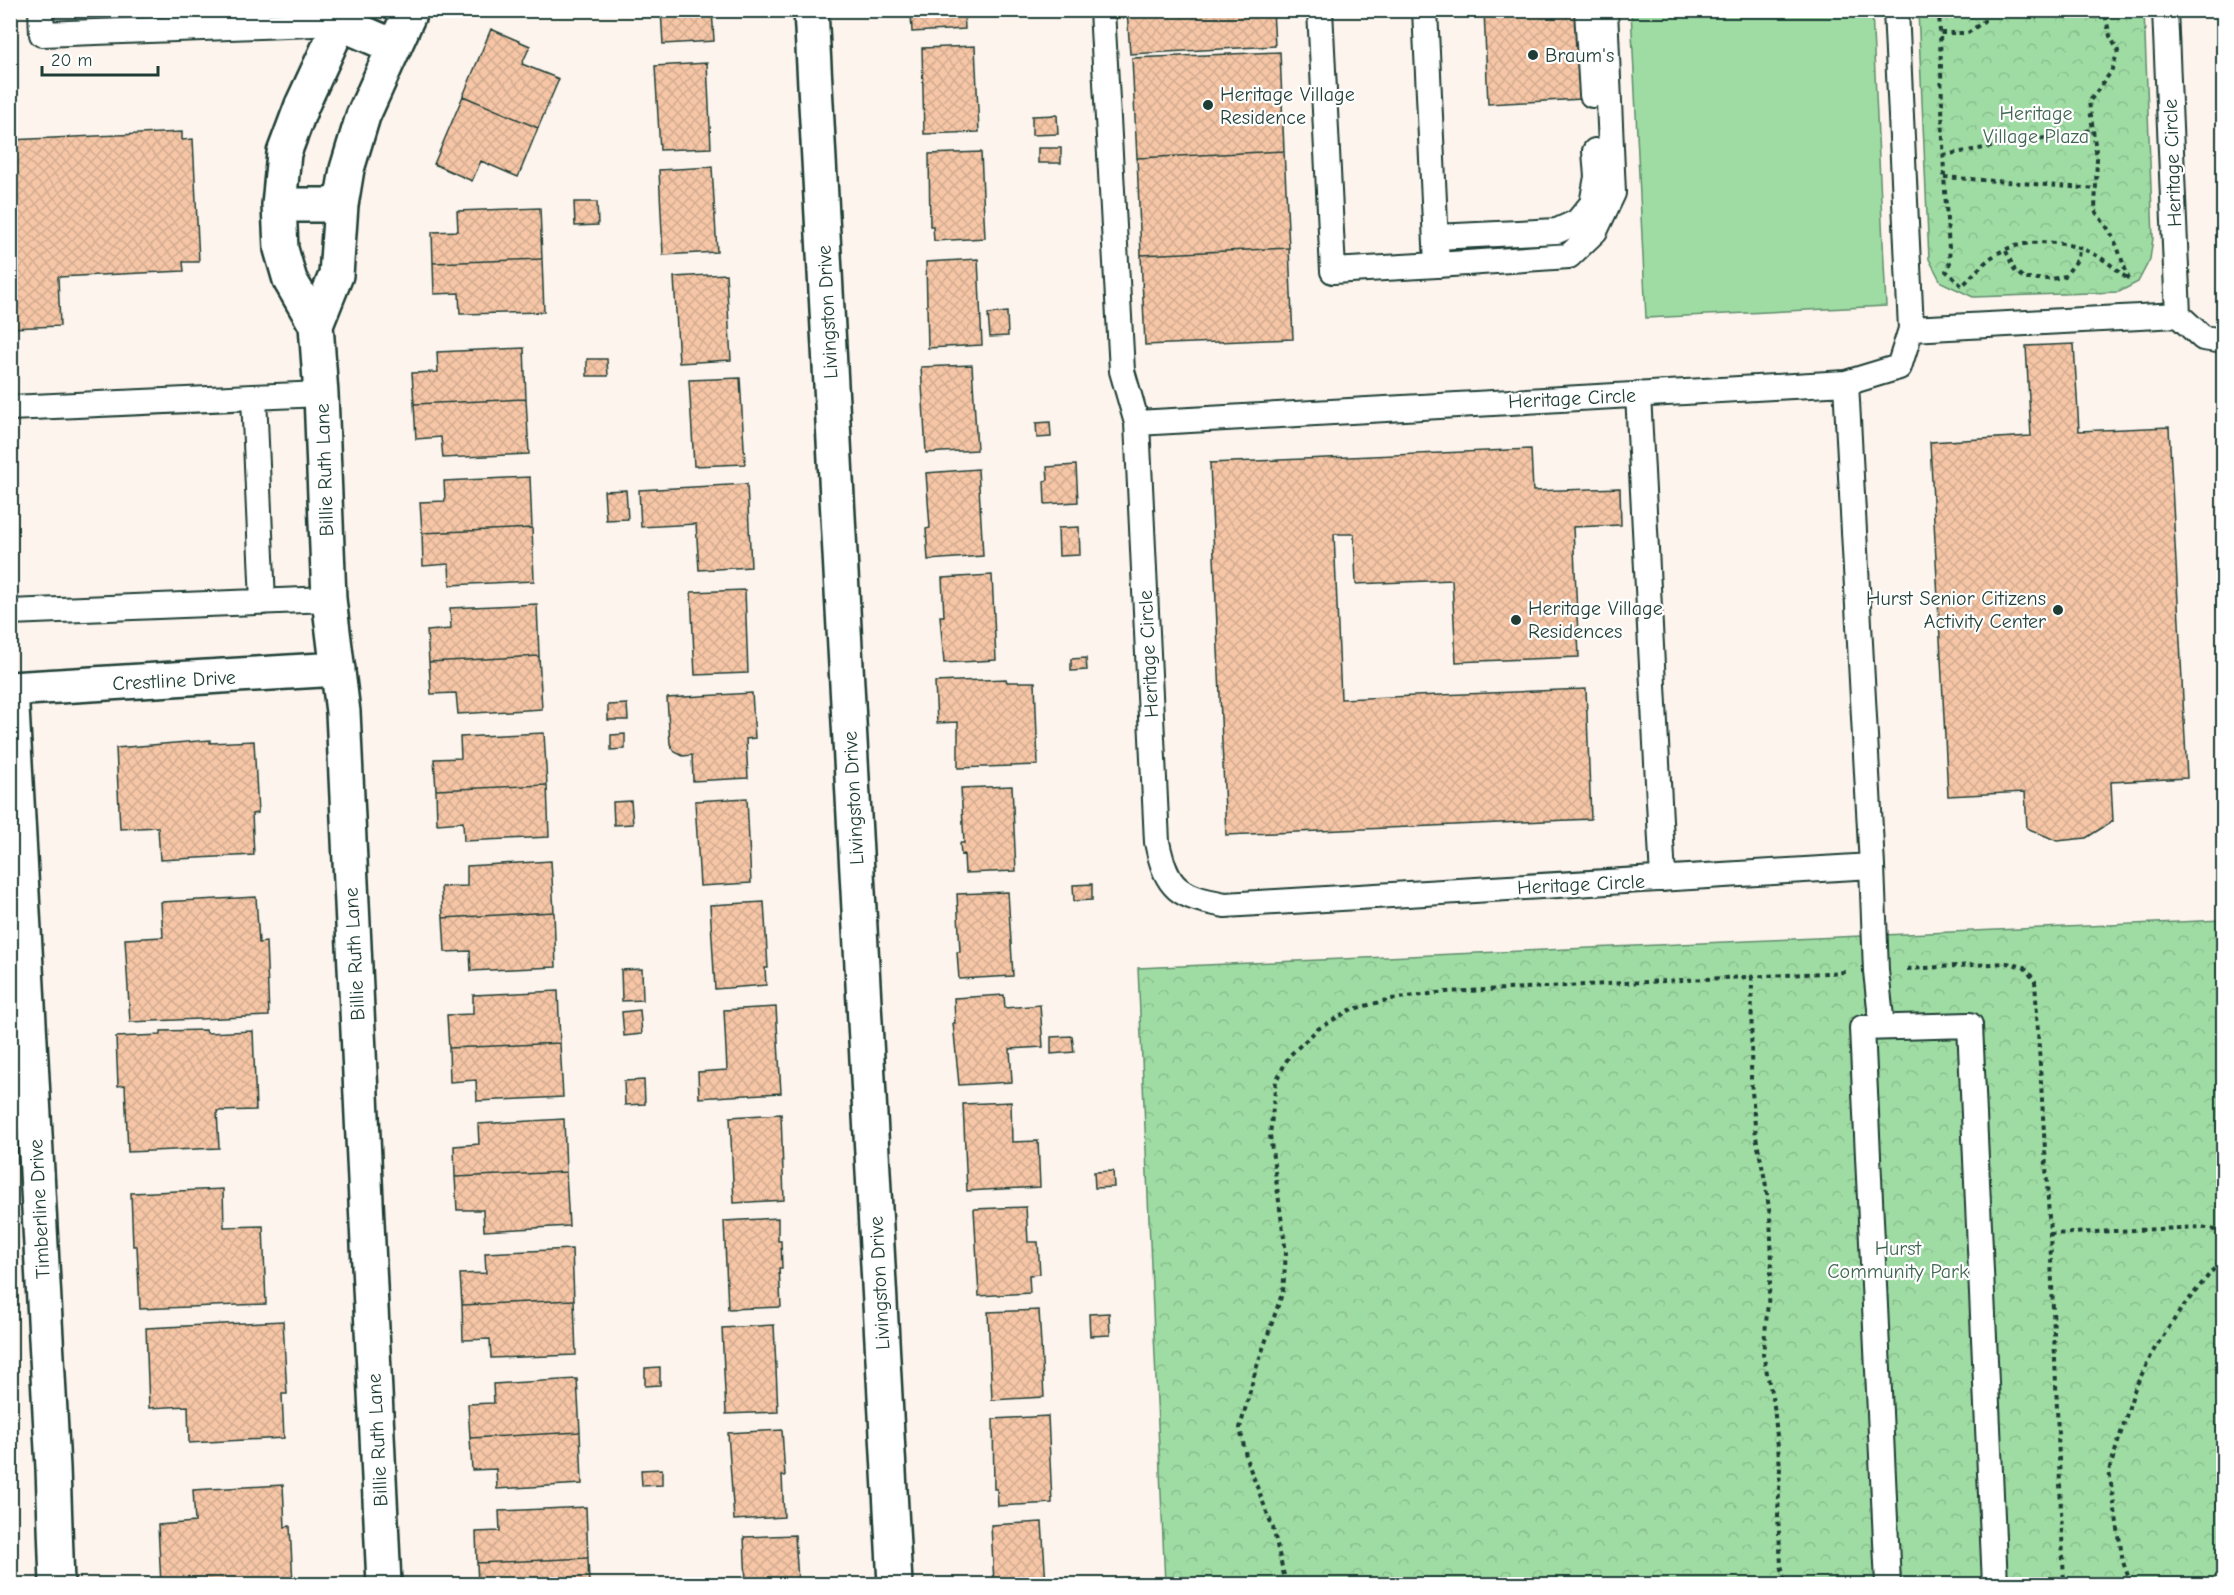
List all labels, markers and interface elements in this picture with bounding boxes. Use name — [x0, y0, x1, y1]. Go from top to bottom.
scale bar — [42, 39, 158, 77]
place label: Braum's — [1545, 44, 1614, 67]
marker: Braum's — [1526, 48, 1540, 62]
text: 20 m — [51, 50, 92, 71]
place label: Heritage Village Residence — [1220, 83, 1355, 129]
marker: Heritage Village Residence — [1201, 98, 1215, 112]
street label: Heritage Circle — [2159, 99, 2186, 227]
park label: Heritage Village Plaza — [1983, 102, 2089, 148]
street label: Livingston Drive — [813, 245, 842, 379]
street label: Heritage Circle — [1508, 384, 1637, 413]
street label: Billie Ruth Lane — [311, 403, 338, 537]
place label: Hurst Senior Citizens Activity Center — [1866, 587, 2046, 633]
street label: Heritage Circle — [1134, 589, 1163, 718]
place label: Heritage Village Residences — [1528, 597, 1663, 643]
marker: Hurst Senior Citizens Activity Center — [2051, 603, 2065, 617]
marker: Heritage Village Residences — [1509, 613, 1523, 627]
street label: Crestline Drive — [112, 666, 236, 695]
street label: Livingston Drive — [839, 731, 868, 865]
street label: Heritage Circle — [1517, 870, 1646, 899]
street label: Billie Ruth Lane — [340, 887, 369, 1021]
street label: Timberline Drive — [24, 1139, 55, 1279]
street label: Livingston Drive — [865, 1216, 894, 1350]
park label: Hurst Community Park — [1827, 1237, 1969, 1283]
street label: Billie Ruth Lane — [363, 1373, 392, 1507]

